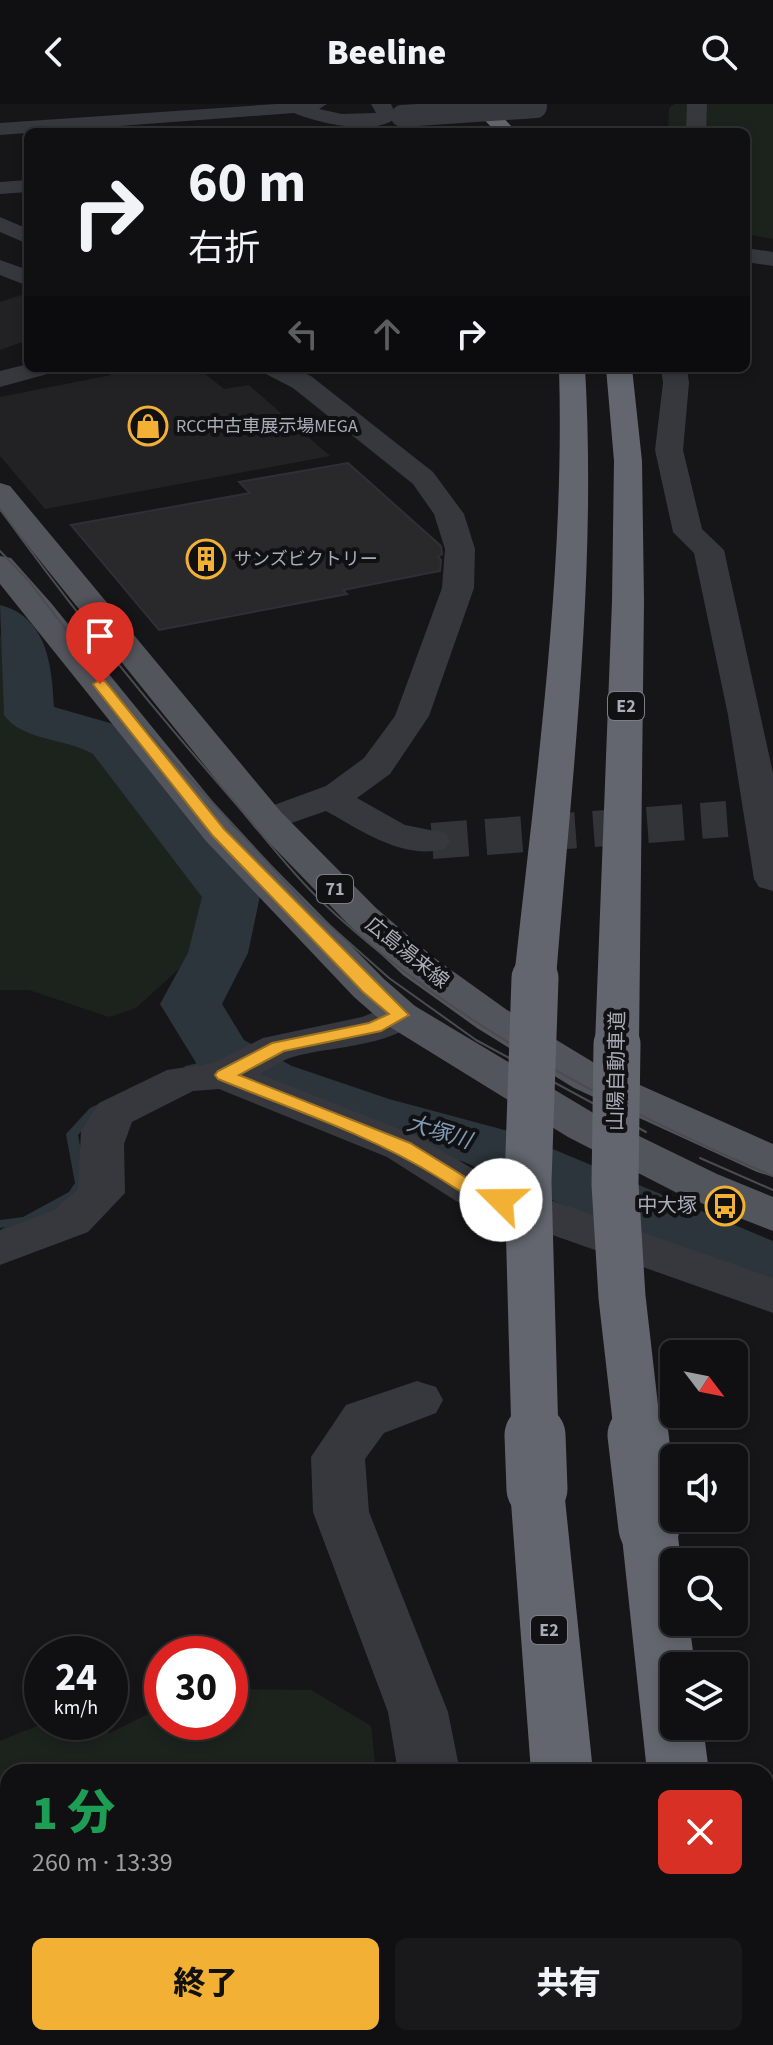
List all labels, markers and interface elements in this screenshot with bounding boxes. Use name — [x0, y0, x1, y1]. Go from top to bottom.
text: Beeline — [327, 27, 446, 78]
icon: back — [32, 30, 76, 74]
icon: search — [697, 30, 741, 74]
text: 60 m — [188, 144, 306, 223]
icon: right — [56, 160, 160, 264]
text: 右折 — [188, 223, 260, 274]
icon: left — [281, 312, 325, 356]
icon: ahead — [365, 312, 409, 356]
icon: right — [449, 312, 493, 356]
shop icon: RCC中古車展示場MEGA — [127, 405, 169, 447]
place label: RCC中古車展示場MEGA — [176, 414, 358, 439]
building icon: サンズビクトリー — [185, 538, 227, 580]
place label: サンズビクトリー — [234, 547, 378, 572]
pin — [66, 602, 134, 684]
icon: arrive — [78, 614, 122, 658]
road number: E2 — [608, 692, 644, 720]
road number: 71 — [317, 875, 353, 903]
street label: 広島湯来線 — [359, 911, 455, 995]
street label: 山陽自動車道 — [602, 1011, 632, 1131]
water label: 大塚川 — [403, 1107, 477, 1158]
position arrow — [459, 1158, 543, 1242]
bus stop icon: 中大塚 — [704, 1185, 746, 1227]
place label: 中大塚 — [637, 1192, 697, 1220]
north arrow — [660, 1340, 748, 1428]
map controls — [660, 1340, 748, 1740]
button: sound — [660, 1444, 748, 1532]
button: search — [660, 1548, 748, 1636]
road number: E2 — [531, 1616, 567, 1644]
speed limit sign: 30 — [144, 1636, 248, 1740]
text: 24 — [55, 1649, 97, 1706]
button: layers — [660, 1652, 748, 1740]
text: km/h — [54, 1694, 98, 1722]
text: 1 分 — [32, 1780, 115, 1848]
button: close — [658, 1790, 742, 1874]
text: 260 m · 13:39 — [32, 1844, 173, 1881]
button: 終了 — [32, 1938, 379, 2030]
button: 共有 — [395, 1938, 742, 2030]

